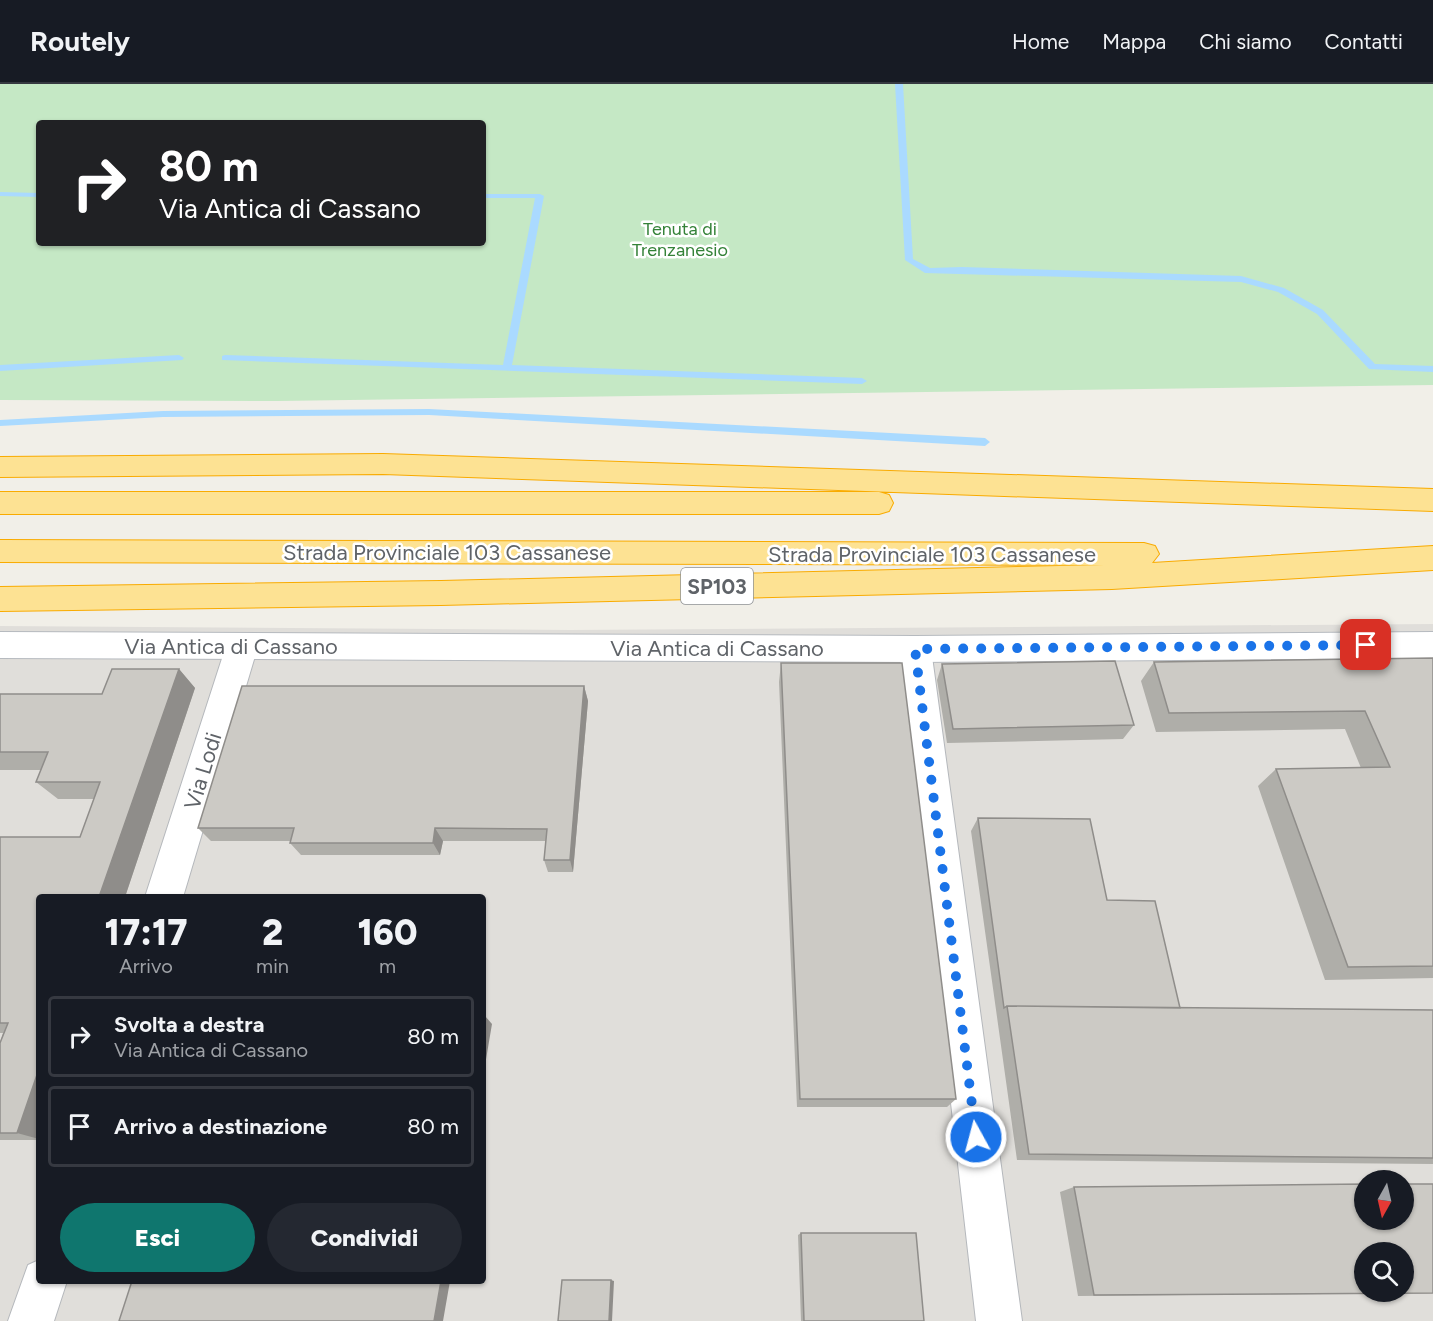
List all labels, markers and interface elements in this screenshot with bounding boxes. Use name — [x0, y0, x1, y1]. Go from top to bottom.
text: Routely — [30, 24, 130, 58]
text: Home — [1012, 29, 1069, 54]
text: Mappa — [1102, 29, 1166, 54]
text: Chi siamo — [1199, 29, 1292, 54]
text: Contatti — [1325, 29, 1403, 54]
text: 80 m — [159, 141, 259, 192]
icon: right — [60, 144, 138, 222]
text: Via Antica di Cassano — [159, 192, 421, 225]
park label: Tenuta di Trenzanesio — [632, 218, 728, 261]
street label: Strada Provinciale 103 Cassanese — [283, 539, 611, 566]
street label: Strada Provinciale 103 Cassanese — [768, 541, 1096, 568]
road number: SP103 — [681, 568, 753, 604]
pin — [1340, 619, 1391, 670]
icon: arrive — [1349, 628, 1382, 661]
street label: Via Antica di Cassano — [124, 633, 338, 660]
street label: Via Antica di Cassano — [610, 635, 824, 662]
street label: Via Lodi — [179, 729, 227, 813]
text: 17:17 — [105, 911, 188, 954]
text: 2 — [262, 911, 283, 954]
text: 160 — [358, 911, 417, 954]
text: Arrivo — [119, 954, 173, 978]
text: min — [256, 954, 289, 978]
text: m — [379, 954, 396, 978]
text: Svolta a destra — [114, 1011, 264, 1038]
icon: right — [63, 1020, 96, 1053]
text: 80 m — [407, 1023, 459, 1050]
text: Via Antica di Cassano — [114, 1038, 308, 1062]
position arrow — [944, 1105, 1008, 1169]
icon: arrive — [63, 1110, 96, 1143]
text: Arrivo a destinazione — [114, 1113, 327, 1140]
text: 80 m — [407, 1113, 459, 1140]
north arrow — [1354, 1170, 1414, 1230]
map controls — [1354, 1170, 1414, 1302]
button: Esci — [60, 1203, 255, 1272]
button: Condividi — [267, 1203, 462, 1272]
button: search — [1354, 1242, 1414, 1302]

